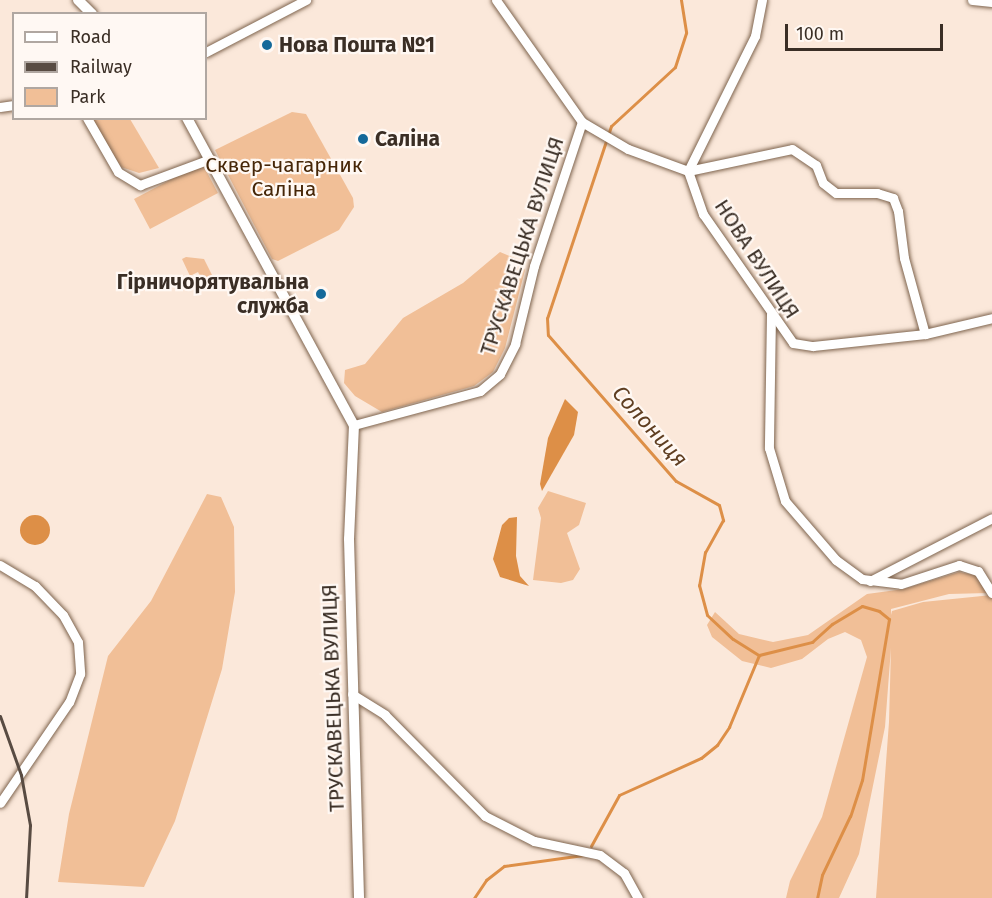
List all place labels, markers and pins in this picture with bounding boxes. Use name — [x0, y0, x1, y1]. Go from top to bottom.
place label: Нова Пошта №1 — [279, 32, 435, 58]
marker: Нова Пошта №1 — [260, 38, 274, 52]
place label: Саліна — [375, 126, 440, 152]
marker: Саліна — [356, 132, 370, 146]
place label: Гірничорятувальна служба — [117, 269, 309, 319]
marker: Гірничорятувальна служба — [314, 287, 328, 301]

